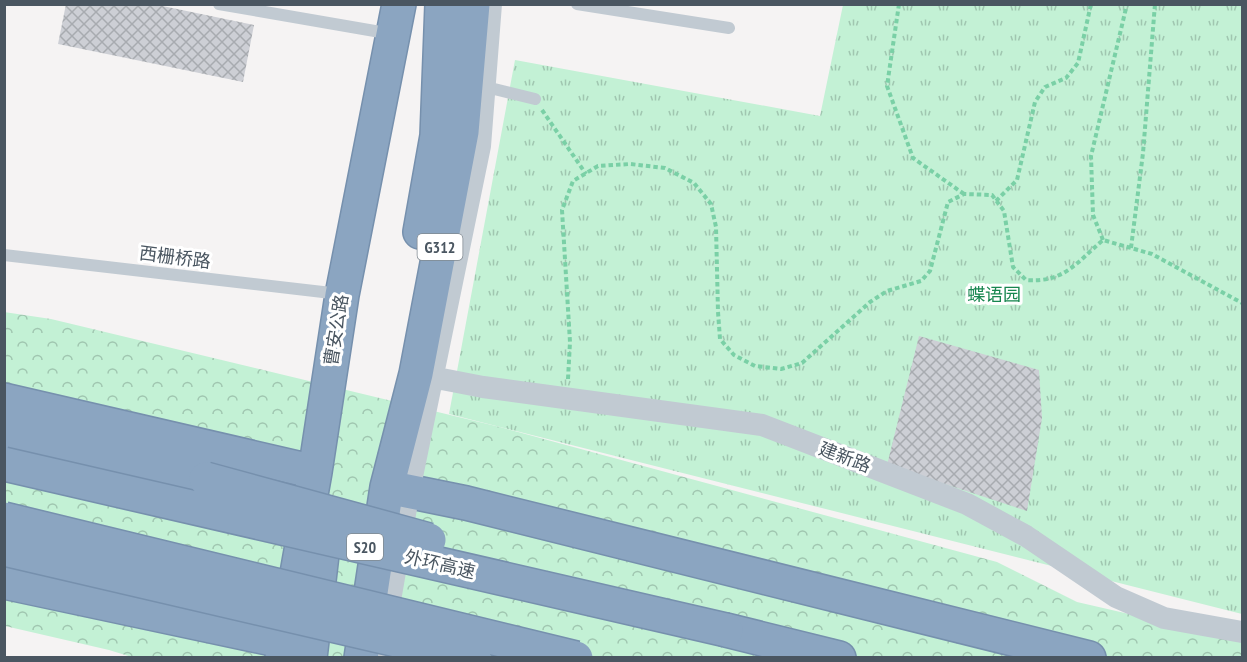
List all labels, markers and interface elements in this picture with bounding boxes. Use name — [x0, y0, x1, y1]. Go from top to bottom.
road number: G312 — [418, 234, 462, 260]
street label: 西栅桥路 — [138, 241, 212, 273]
park label: 蝶语园 — [967, 283, 1021, 306]
street label: 曹安公路 — [319, 293, 353, 367]
street label: 建新路 — [816, 437, 874, 477]
road number: S20 — [347, 534, 383, 560]
street label: 外环高速 — [402, 545, 478, 583]

